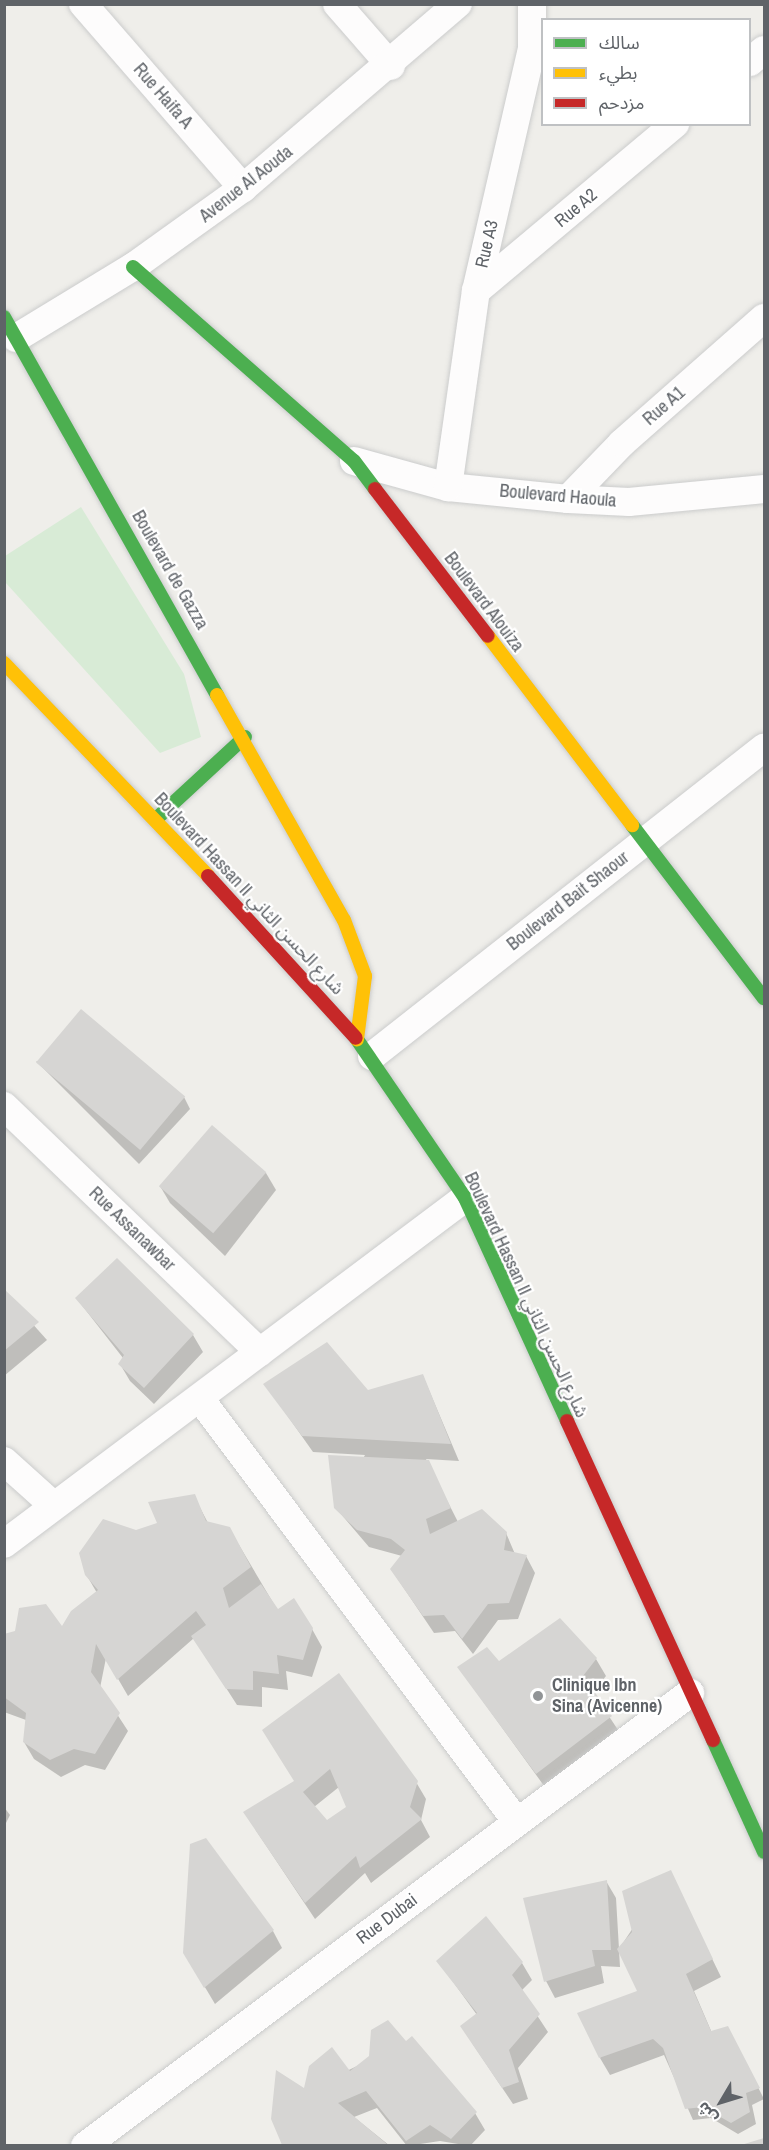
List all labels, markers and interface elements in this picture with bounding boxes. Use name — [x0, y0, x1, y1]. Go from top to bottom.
legend — [541, 18, 751, 126]
text: سالك — [599, 30, 640, 55]
street label: Rue Haifa A — [128, 59, 198, 133]
text: بطيء — [599, 60, 637, 85]
text: مزدحم — [599, 90, 644, 115]
street label: Avenue Al Aouda — [195, 140, 297, 228]
street label: Rue A2 — [550, 184, 602, 232]
street label: Rue A3 — [471, 218, 503, 270]
street label: Rue A1 — [638, 382, 690, 430]
street label: Boulevard Haoula — [499, 480, 617, 512]
street label: Boulevard de Gazza — [127, 507, 213, 633]
street label: Boulevard Alouiza — [439, 548, 529, 656]
street label: Boulevard Hassan II شارع الحسن الثاني — [150, 789, 348, 999]
street label: Boulevard Bait Shaour — [503, 847, 633, 955]
street label: Boulevard Hassan II شارع الحسن الثاني — [460, 1169, 592, 1421]
street label: Rue Assanawbar — [84, 1182, 180, 1276]
place label: Clinique Ibn Sina (Avicenne) — [552, 1675, 662, 1718]
marker: Clinique Ibn Sina (Avicenne) — [529, 1687, 547, 1705]
street label: Rue Dubai — [352, 1889, 422, 1949]
north arrow — [691, 2072, 751, 2132]
text: ش — [691, 2098, 722, 2128]

